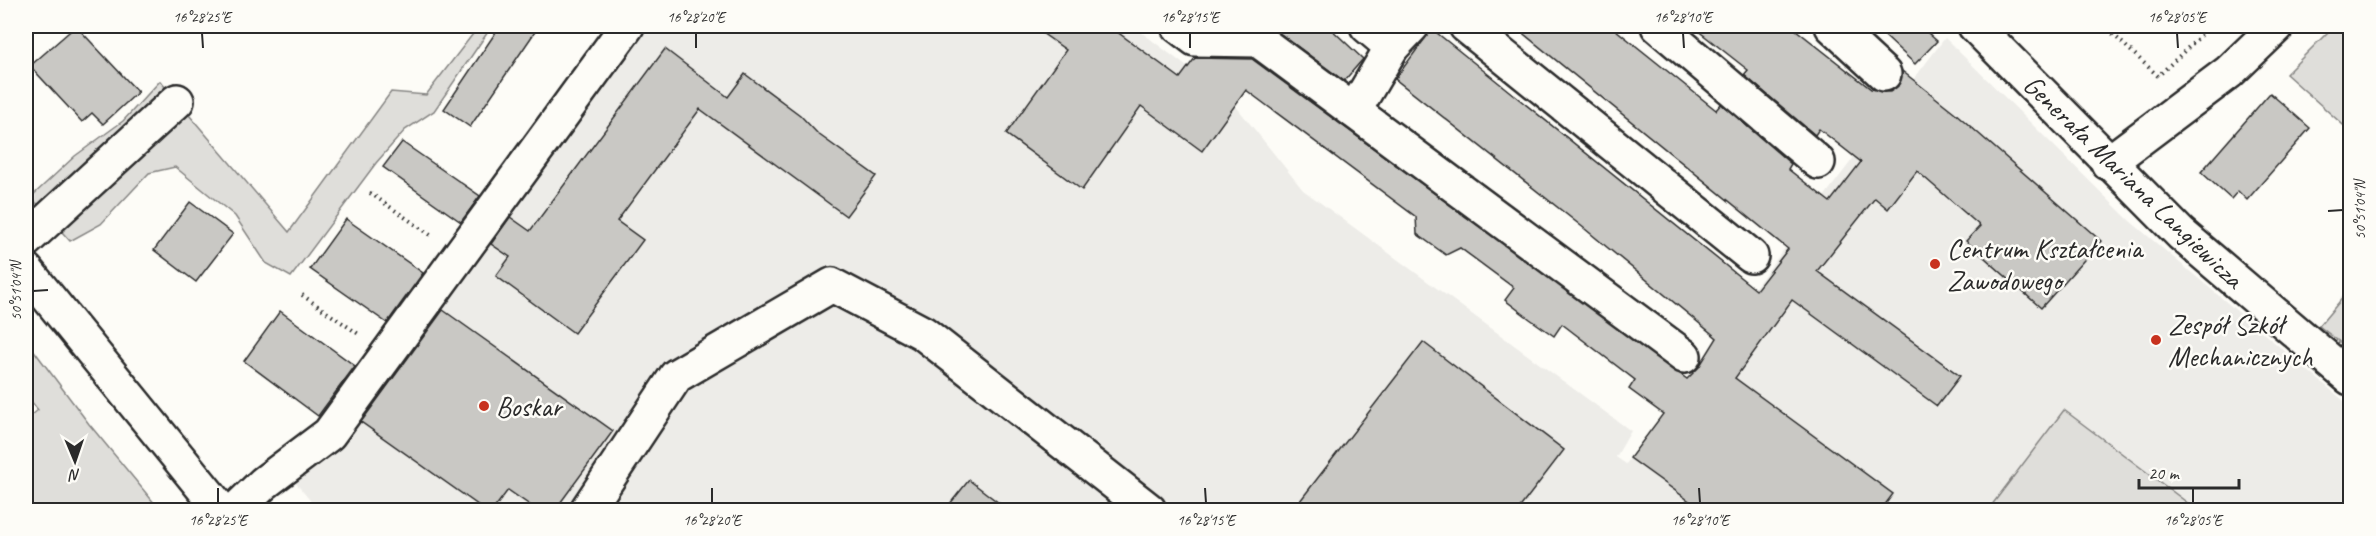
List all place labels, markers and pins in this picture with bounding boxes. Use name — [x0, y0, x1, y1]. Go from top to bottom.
place label: Centrum Kształcenia Zawodowego — [1947, 231, 2145, 298]
marker: Centrum Kształcenia Zawodowego — [1928, 257, 1942, 271]
place label: Zespół Szkół Mechanicznych — [2168, 307, 2313, 374]
marker: Zespół Szkół Mechanicznych — [2149, 333, 2163, 347]
place label: Boskar — [496, 389, 563, 424]
marker: Boskar — [477, 399, 491, 413]

